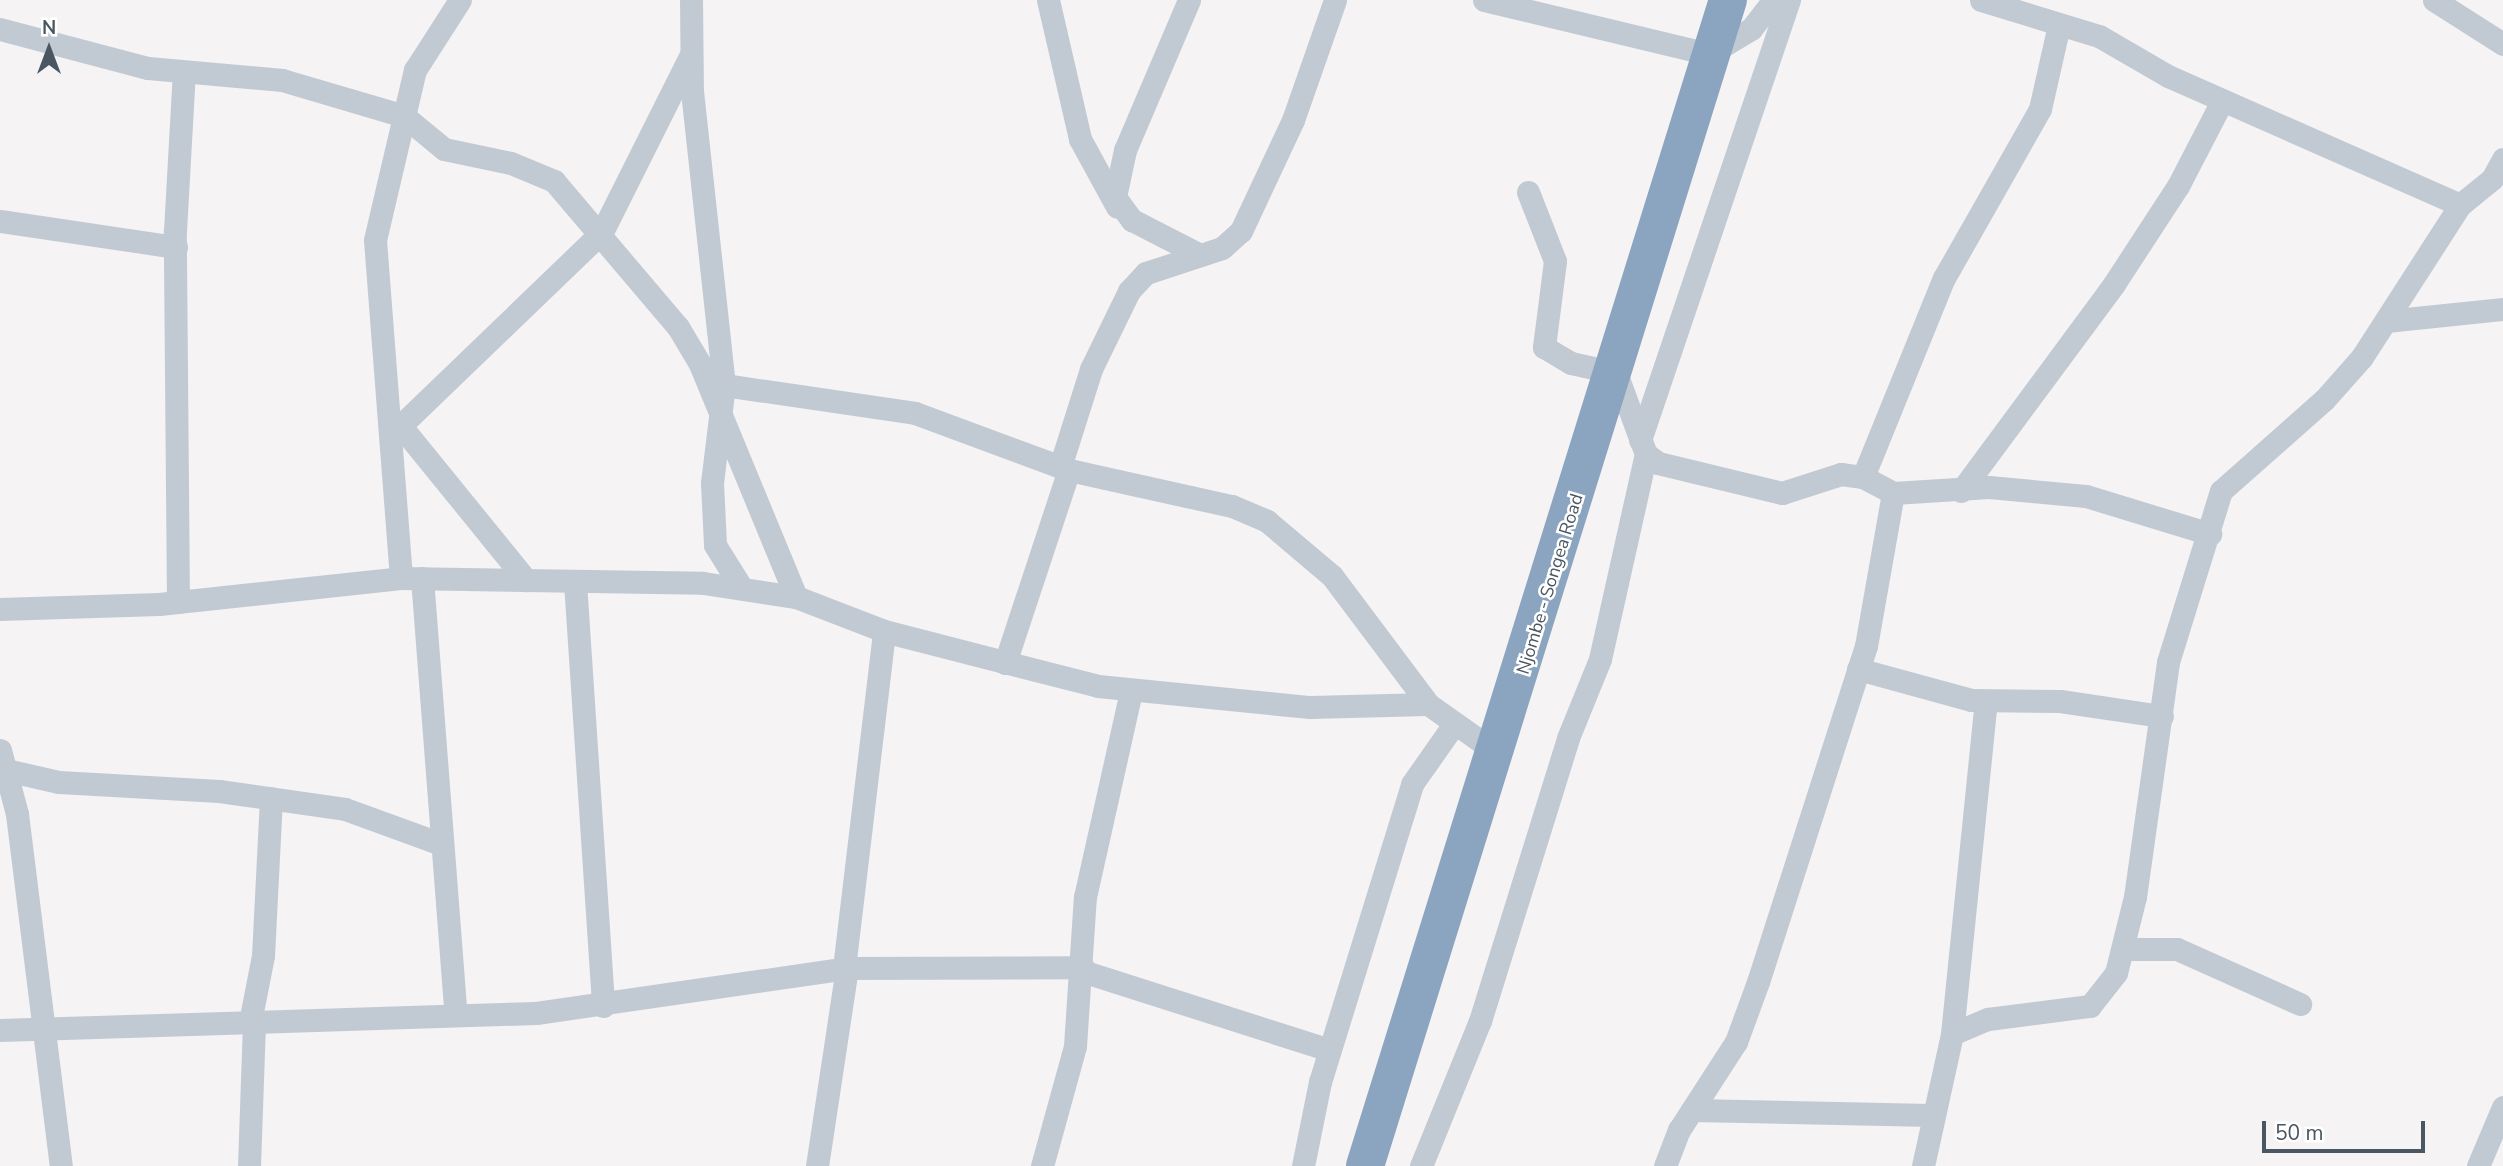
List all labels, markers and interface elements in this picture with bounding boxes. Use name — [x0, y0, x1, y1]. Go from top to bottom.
north arrow — [14, 14, 84, 84]
text: N — [42, 15, 56, 41]
street label: Njombe - Songea Road — [1512, 491, 1588, 677]
scale bar — [2265, 1106, 2428, 1150]
text: 50 m — [2275, 1119, 2324, 1147]

